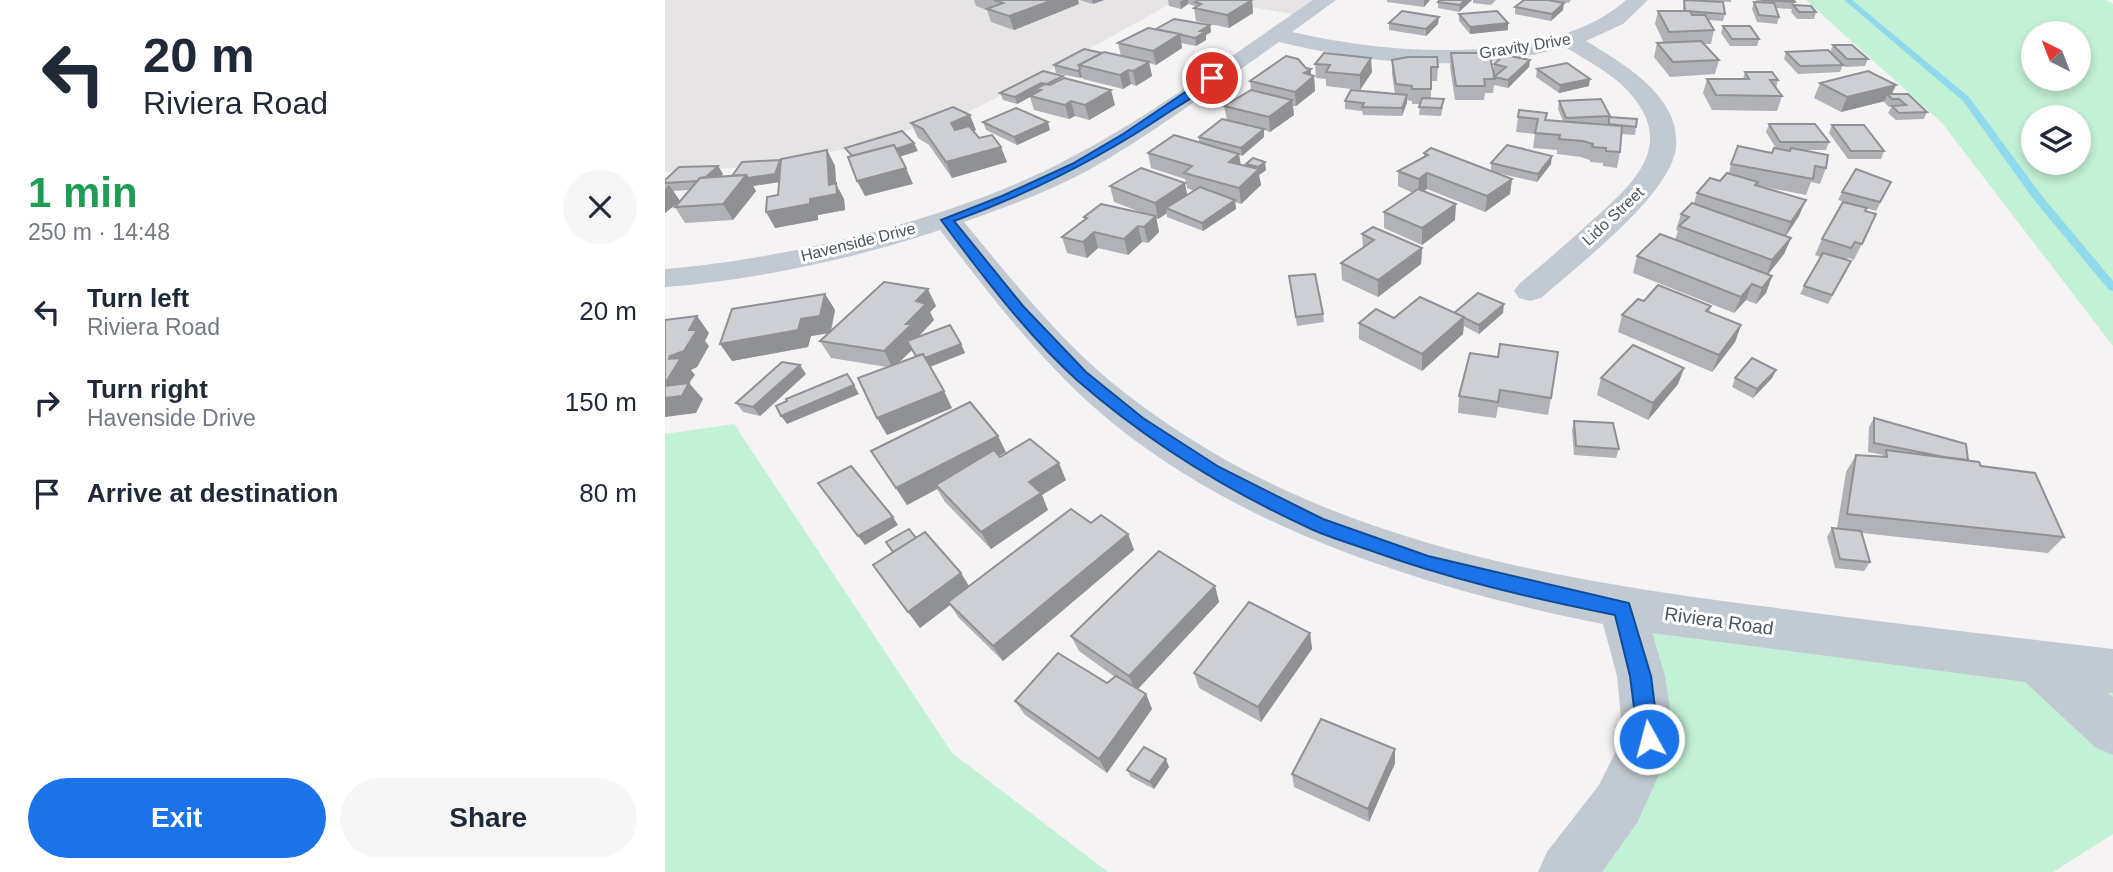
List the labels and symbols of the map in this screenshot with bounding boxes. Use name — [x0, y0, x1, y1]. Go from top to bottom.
north arrow — [2021, 21, 2091, 91]
street label: Gravity Drive — [1478, 30, 1572, 62]
pin — [1182, 48, 1242, 108]
street label: Lido Street — [1579, 183, 1647, 249]
street label: Havenside Drive — [799, 220, 917, 264]
street label: Riviera Road — [1663, 603, 1775, 639]
position arrow — [1612, 702, 1686, 776]

